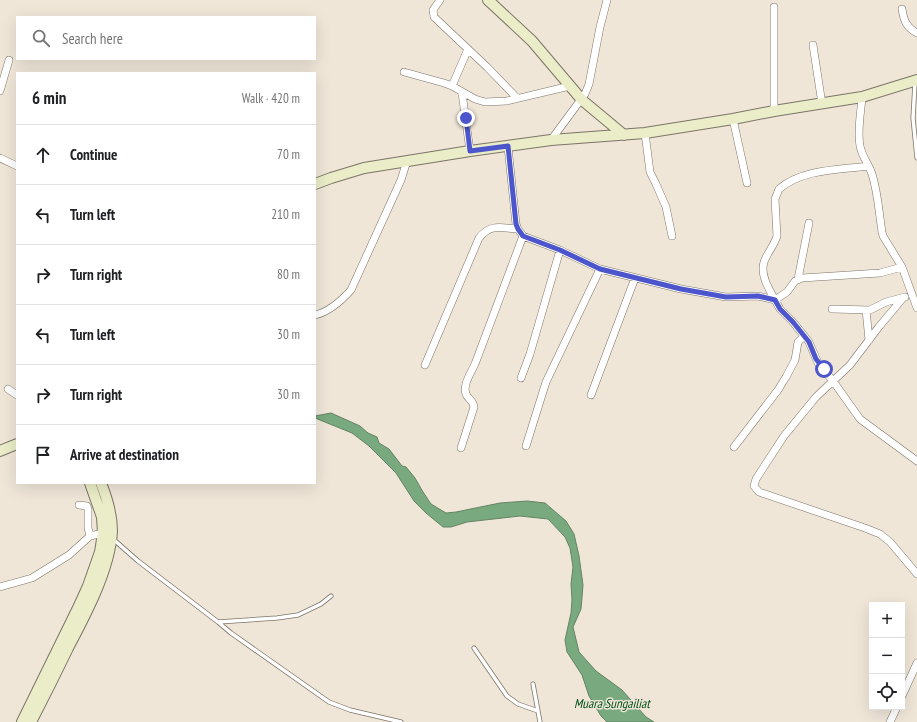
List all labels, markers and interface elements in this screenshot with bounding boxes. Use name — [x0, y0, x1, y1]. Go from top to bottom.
search box — [16, 16, 316, 60]
icon: search — [30, 27, 52, 49]
text: Search here — [62, 29, 123, 48]
text: 6 min — [32, 87, 66, 109]
text: Walk · 420 m — [242, 90, 300, 107]
route end — [457, 109, 475, 127]
icon: ahead — [32, 144, 54, 166]
text: Continue — [70, 145, 117, 164]
text: 70 m — [277, 146, 300, 163]
icon: left — [32, 204, 54, 226]
text: Turn left — [70, 205, 115, 224]
text: 210 m — [271, 206, 300, 223]
icon: right — [32, 264, 54, 286]
text: Turn right — [70, 265, 122, 284]
text: 80 m — [277, 266, 300, 283]
icon: left — [32, 324, 54, 346]
text: Turn left — [70, 325, 115, 344]
text: 30 m — [277, 326, 300, 343]
route start — [815, 360, 833, 378]
icon: right — [32, 384, 54, 406]
text: Turn right — [70, 385, 122, 404]
text: 30 m — [277, 386, 300, 403]
icon: arrive — [32, 444, 54, 466]
text: Arrive at destination — [70, 445, 179, 464]
map controls — [869, 602, 905, 710]
button: + — [869, 602, 905, 638]
button: − — [869, 638, 905, 674]
button: locate — [869, 674, 905, 710]
water label: Muara Sungailiat — [574, 695, 651, 712]

